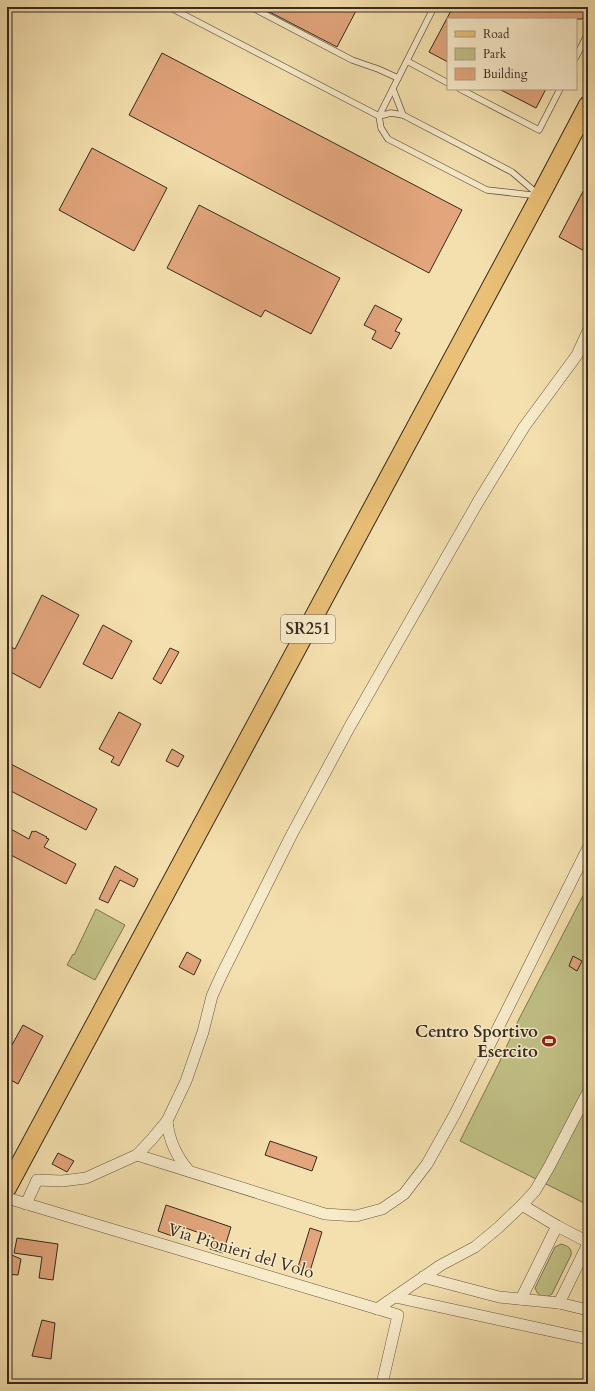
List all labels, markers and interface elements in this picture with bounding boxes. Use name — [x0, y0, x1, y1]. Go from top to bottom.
legend — [447, 18, 577, 90]
text: Road — [483, 26, 510, 42]
text: Park — [483, 46, 507, 62]
text: Building — [483, 66, 528, 82]
road number: SR251 — [281, 615, 335, 643]
place label: Centro Sportivo Esercito — [415, 1020, 538, 1063]
sports icon: Centro Sportivo Esercito — [541, 1033, 557, 1049]
street label: Via Pionieri del Volo — [165, 1218, 317, 1284]

